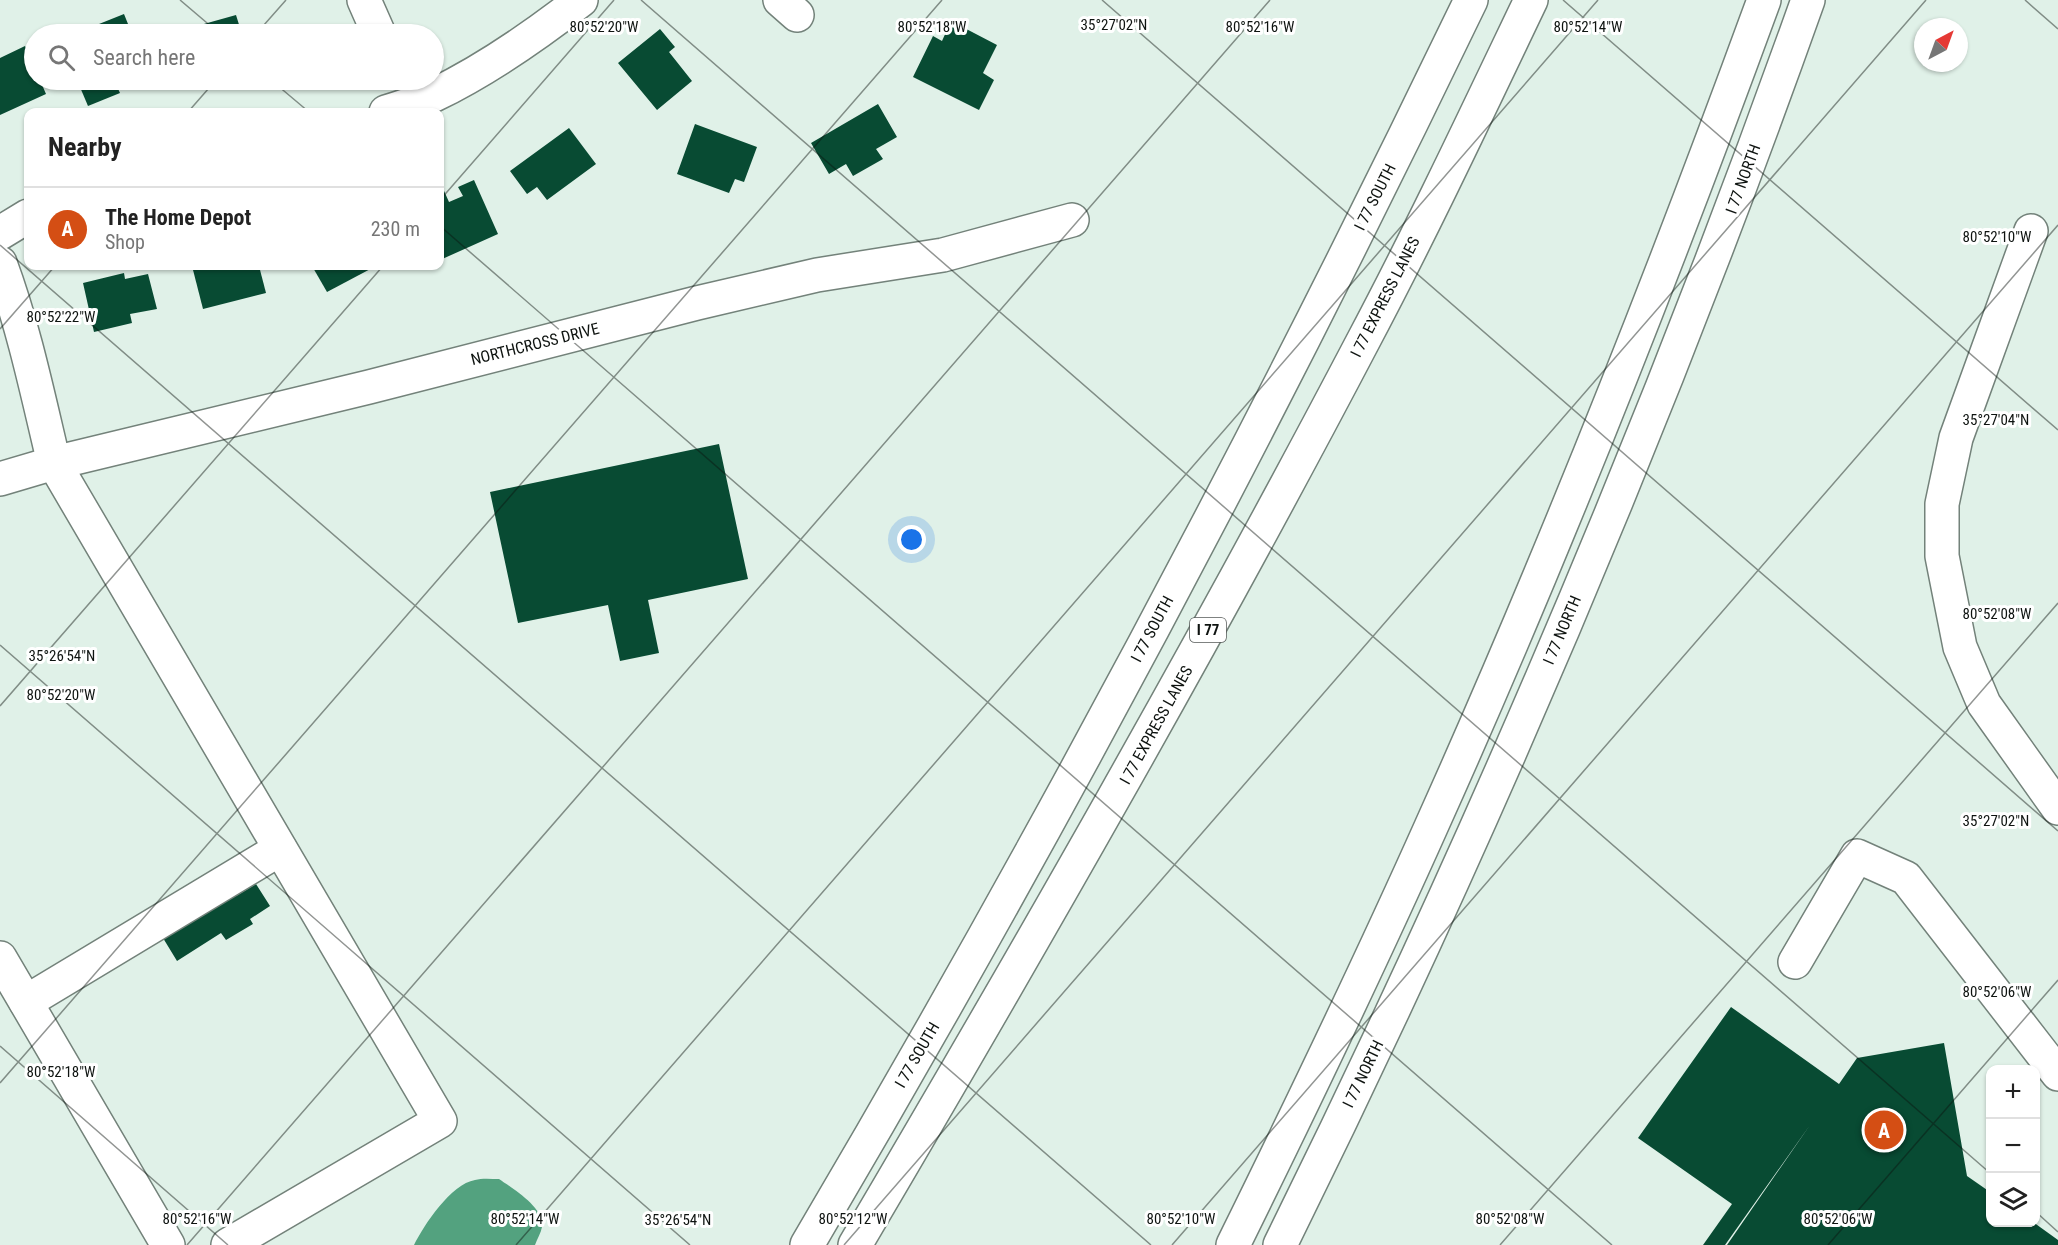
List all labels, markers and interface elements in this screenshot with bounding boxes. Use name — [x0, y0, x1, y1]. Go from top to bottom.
text: 35°27'02"N — [1081, 16, 1147, 34]
text: 80°52'20"W — [570, 18, 639, 36]
text: 80°52'18"W — [898, 18, 967, 36]
text: 80°52'16"W — [1226, 18, 1295, 36]
text: 80°52'14"W — [1554, 18, 1623, 36]
north arrow — [1914, 18, 1968, 72]
search box — [24, 24, 444, 90]
icon: search — [45, 41, 78, 74]
text: Search here — [93, 45, 195, 70]
text: Nearby — [48, 132, 122, 162]
street label: I 77 NORTH — [1722, 142, 1764, 216]
street label: I 77 SOUTH — [1350, 160, 1400, 234]
text: The Home Depot — [105, 205, 251, 230]
text: A — [62, 217, 73, 241]
text: 230 m — [371, 217, 420, 241]
text: 80°52'10"W — [1963, 228, 2032, 246]
text: Shop — [105, 230, 145, 254]
street label: I 77 EXPRESS LANES — [1346, 234, 1424, 360]
text: 80°52'22"W — [27, 308, 96, 326]
street label: NORTHCROSS DRIVE — [469, 319, 601, 369]
text: 35°27'04"N — [1963, 411, 2029, 429]
your location — [897, 525, 926, 554]
street label: I 77 SOUTH — [1127, 593, 1177, 665]
street label: I 77 NORTH — [1539, 593, 1585, 667]
text: 80°52'08"W — [1963, 605, 2032, 623]
road number: I 77 — [1190, 618, 1226, 642]
text: 35°26'54"N — [29, 647, 95, 665]
street label: I 77 EXPRESS LANES — [1116, 662, 1196, 788]
text: 80°52'20"W — [27, 686, 96, 704]
text: 35°27'02"N — [1963, 812, 2029, 830]
text: 80°52'06"W — [1963, 983, 2032, 1001]
street label: I 77 SOUTH — [891, 1019, 943, 1091]
street label: I 77 NORTH — [1339, 1037, 1387, 1111]
text: 80°52'18"W — [27, 1063, 96, 1081]
map controls — [1986, 1065, 2040, 1227]
button: + — [1986, 1065, 2040, 1119]
pin: A — [1864, 1108, 1904, 1152]
button: − — [1986, 1119, 2040, 1173]
button: layers — [1986, 1173, 2040, 1227]
text: 80°52'16"W — [163, 1210, 232, 1228]
text: 80°52'14"W — [491, 1210, 560, 1228]
text: 80°52'12"W — [819, 1210, 888, 1228]
text: 80°52'10"W — [1147, 1210, 1216, 1228]
text: 80°52'08"W — [1476, 1210, 1545, 1228]
text: 80°52'06"W — [1804, 1210, 1873, 1228]
text: 35°26'54"N — [645, 1211, 711, 1229]

